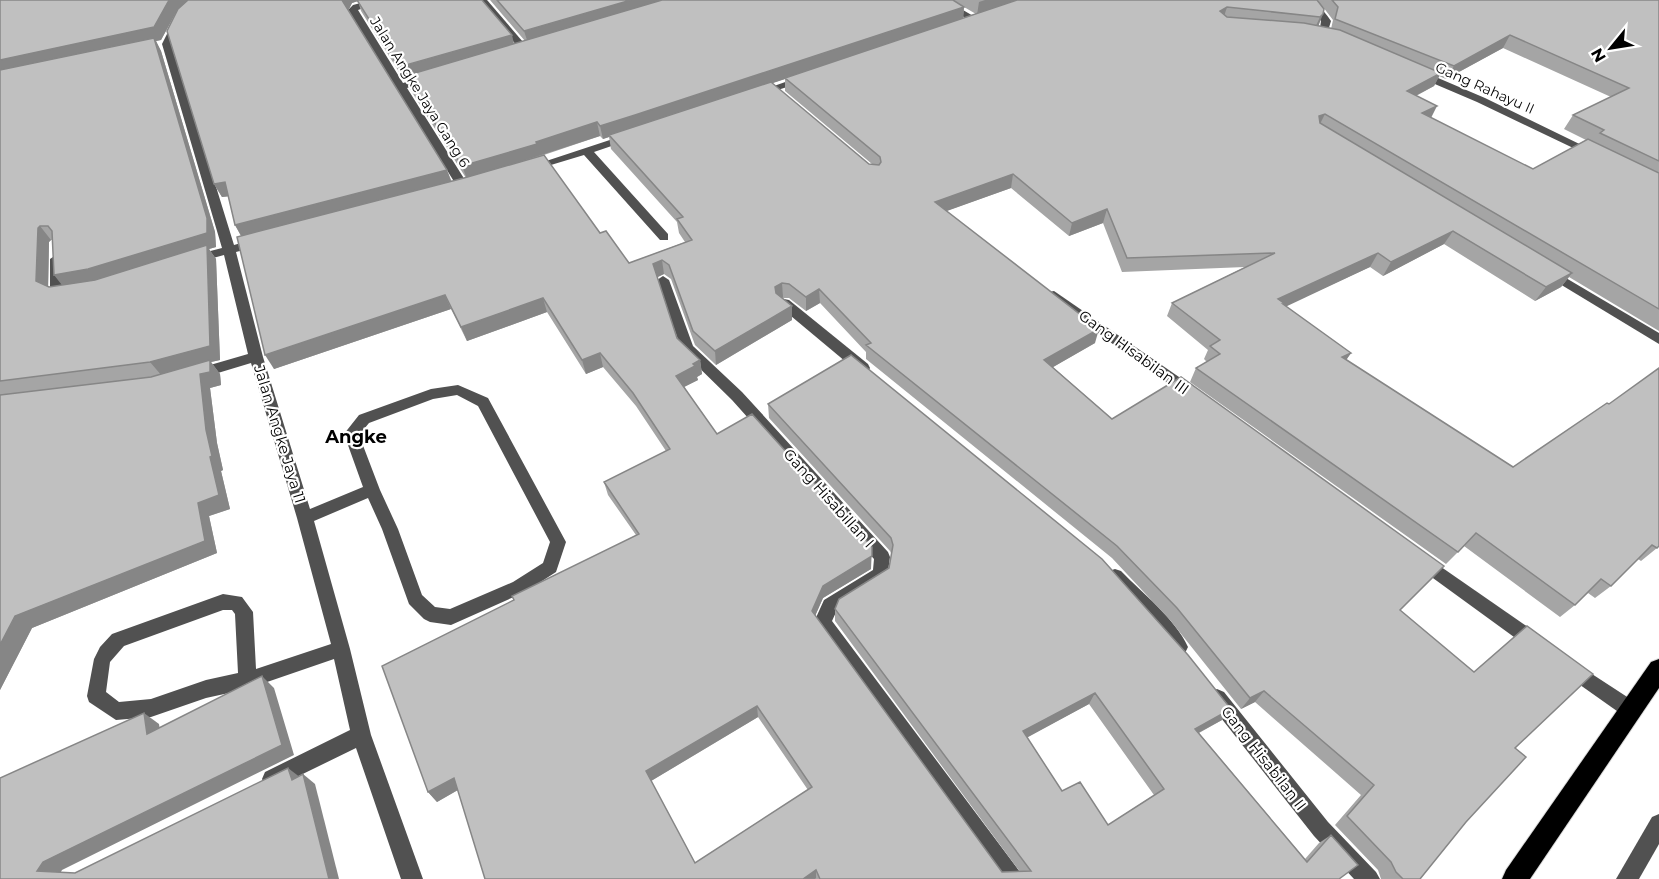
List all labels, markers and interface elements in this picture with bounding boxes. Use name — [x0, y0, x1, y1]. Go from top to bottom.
street label: Jalan Angke Jaya Gang 6 — [366, 12, 474, 171]
north arrow — [1581, 18, 1641, 78]
text: N — [1587, 45, 1610, 66]
street label: Gang Rahayu II — [1433, 58, 1537, 118]
street label: Gang Hisabilan III — [1075, 306, 1193, 398]
street label: Jalan Angke Jaya 11 — [250, 362, 310, 505]
district label: Angke — [324, 426, 387, 448]
street label: Gang Hisabillan I — [779, 444, 879, 552]
street label: Gang Hisabilan II — [1217, 702, 1311, 814]

